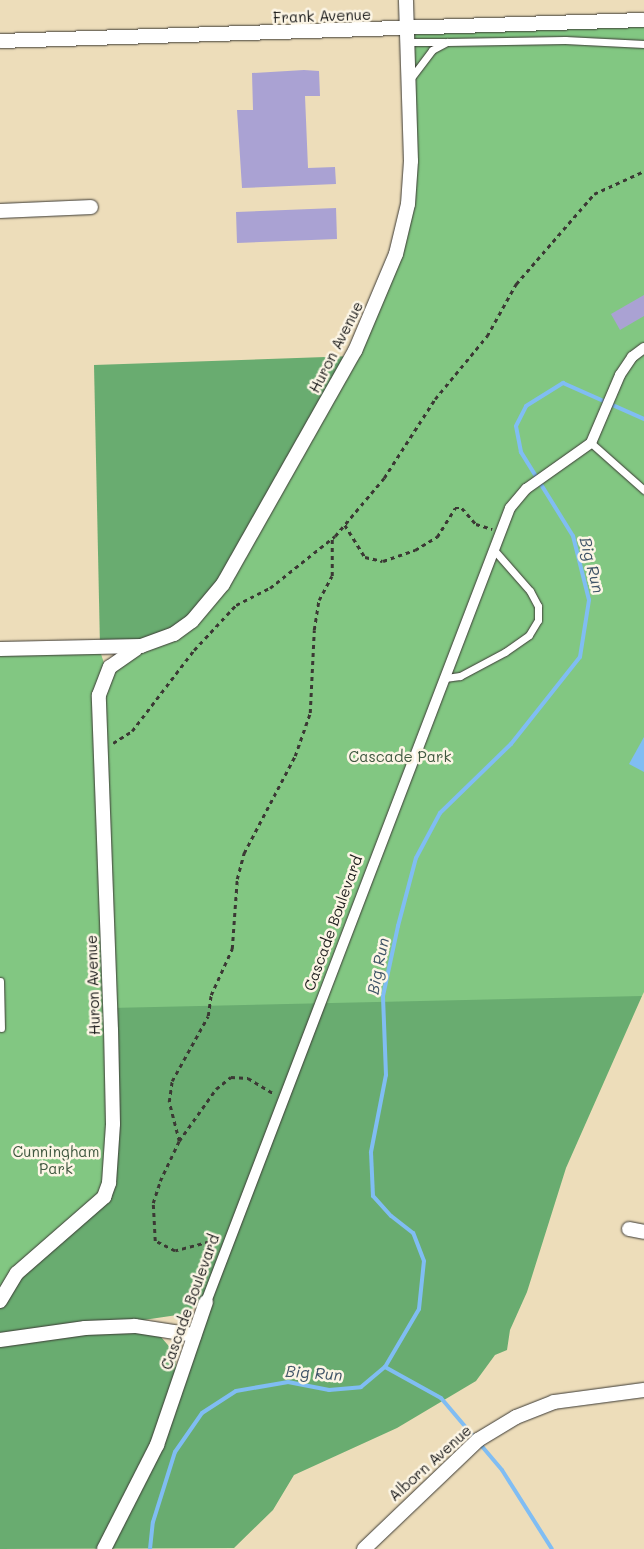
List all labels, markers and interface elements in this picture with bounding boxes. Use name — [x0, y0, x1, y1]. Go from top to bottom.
street label: Frank Avenue — [273, 5, 371, 27]
street label: Huron Avenue — [305, 298, 367, 396]
water label: Big Run — [576, 535, 608, 595]
park label: Cascade Park — [348, 748, 452, 766]
street label: Cascade Boulevard — [300, 853, 366, 993]
street label: Huron Avenue — [82, 935, 104, 1035]
water label: Big Run — [363, 936, 393, 996]
park label: Cunningham Park — [13, 1142, 99, 1177]
street label: Cascade Boulevard — [157, 1232, 223, 1372]
water label: Big Run — [285, 1361, 343, 1385]
street label: Alborn Avenue — [385, 1421, 475, 1505]

